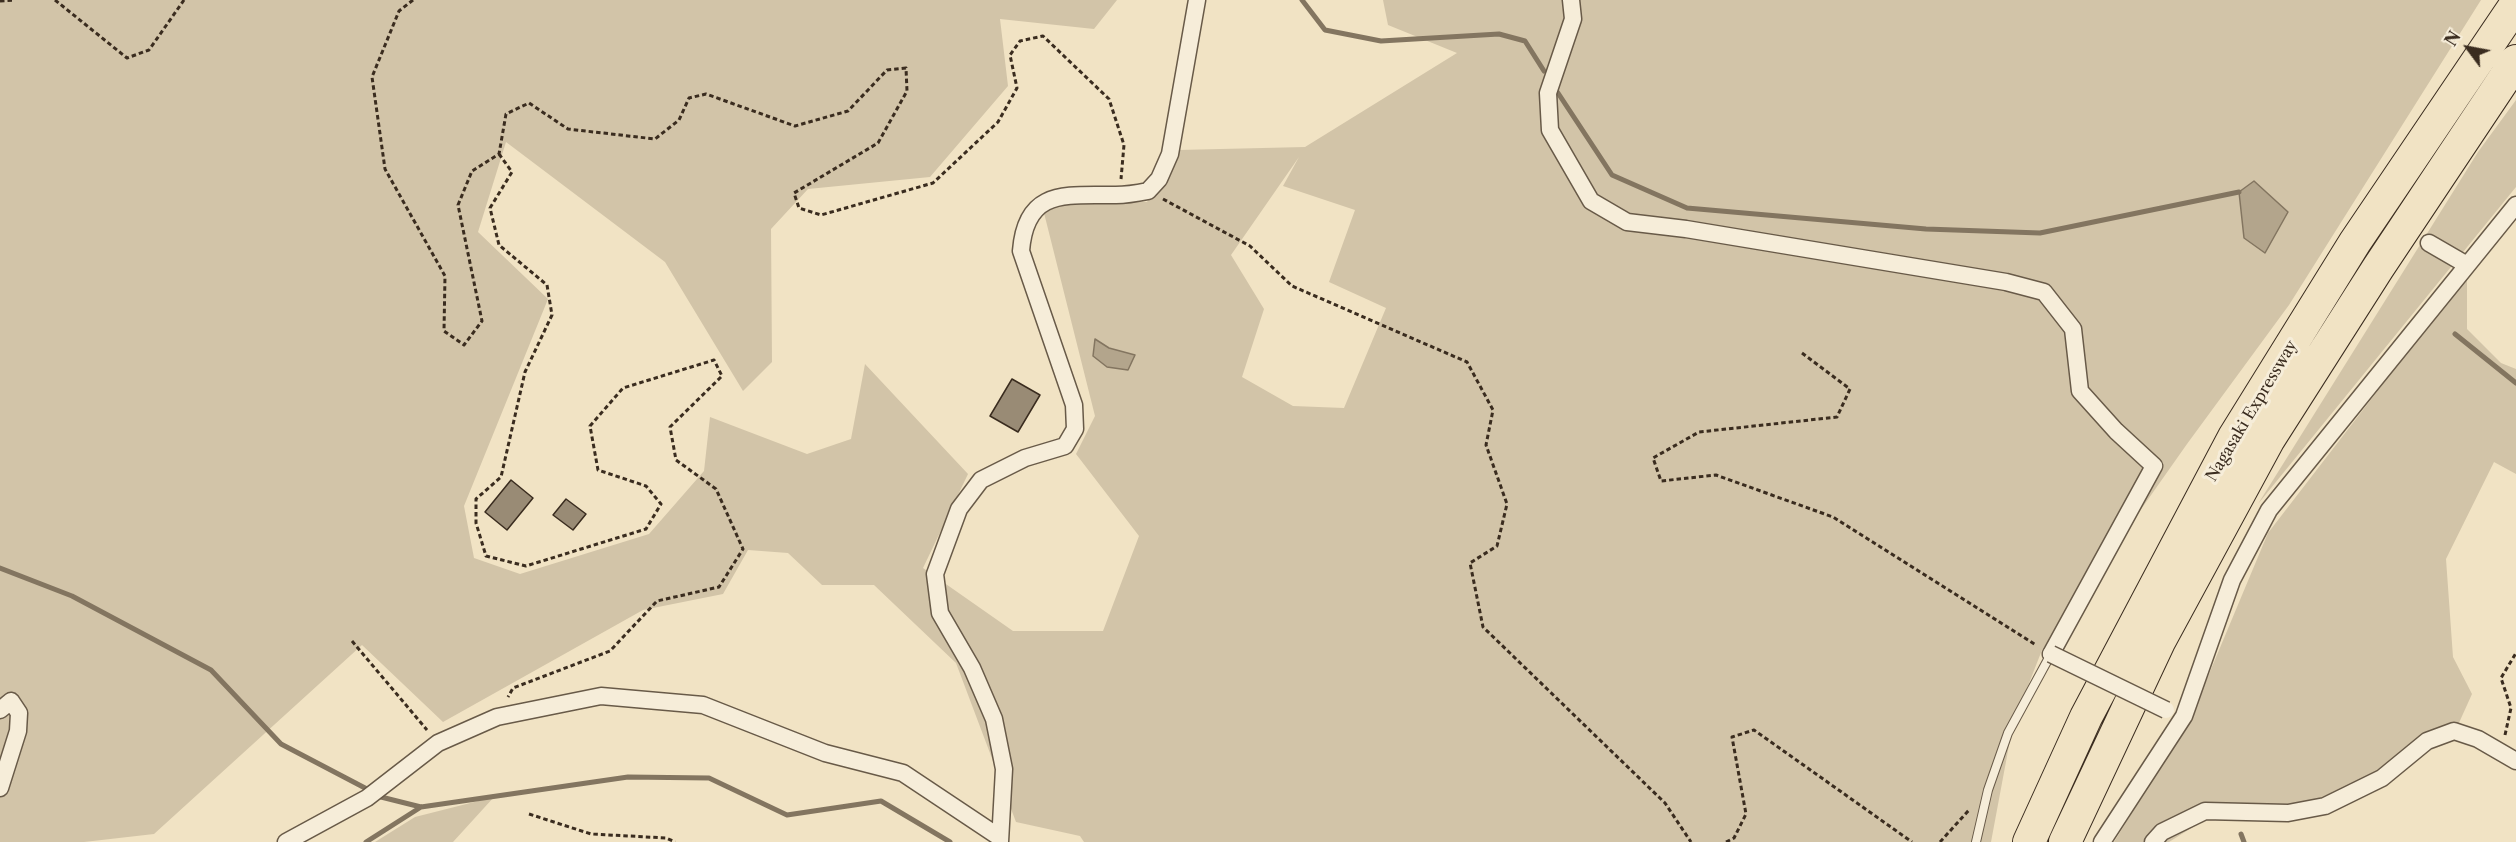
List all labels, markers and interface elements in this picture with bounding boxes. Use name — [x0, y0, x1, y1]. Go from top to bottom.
north arrow — [2438, 18, 2498, 78]
text: N — [2441, 27, 2465, 50]
street label: Nagasaki Expressway — [2202, 337, 2302, 485]

